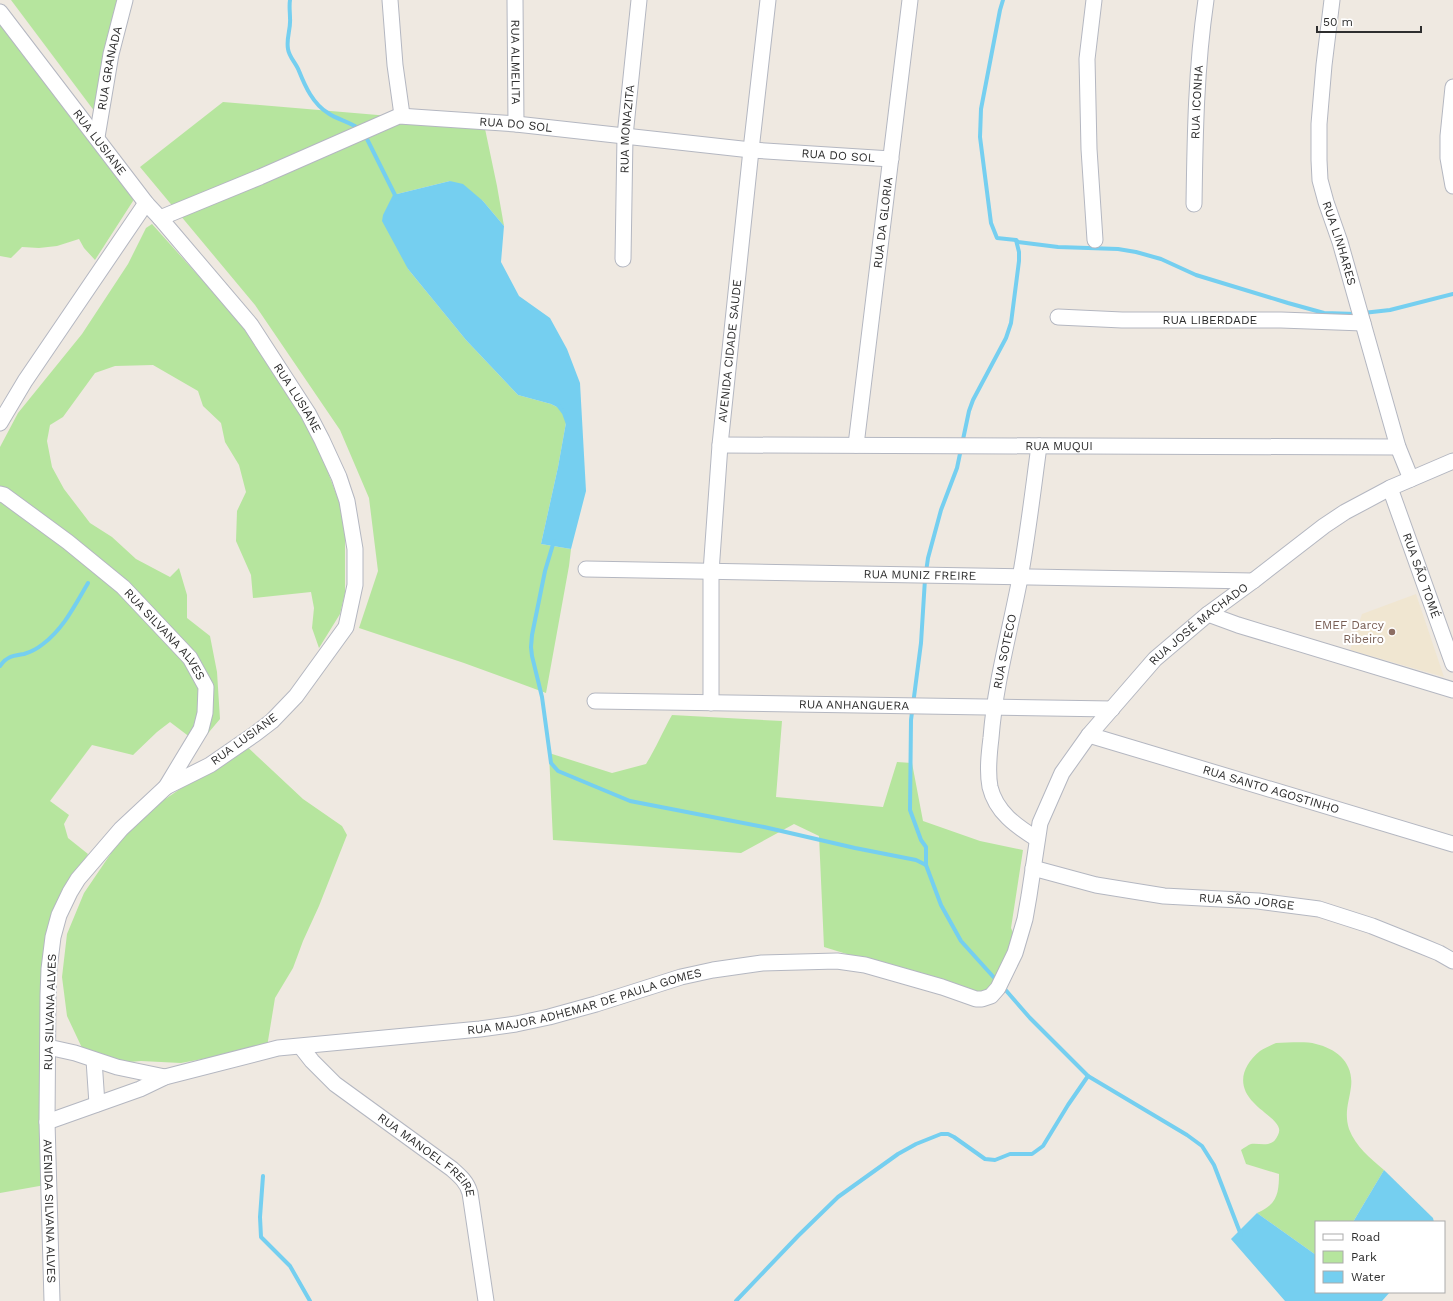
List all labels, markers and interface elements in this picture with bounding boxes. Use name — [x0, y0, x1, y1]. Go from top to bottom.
scale bar — [1317, 8, 1421, 34]
text: 50 m — [1323, 15, 1353, 29]
street label: RUA ALMELITA — [508, 19, 523, 105]
street label: RUA GRANADA — [95, 25, 125, 111]
street label: RUA ICONHA — [1188, 64, 1206, 139]
street label: RUA MONAZITA — [617, 84, 637, 174]
street label: RUA LUSIANE — [70, 107, 129, 178]
street label: RUA DO SOL — [479, 115, 553, 135]
street label: RUA DO SOL — [801, 146, 875, 165]
street label: RUA DA GLORIA — [871, 176, 895, 269]
street label: RUA LINHARES — [1319, 199, 1359, 287]
street label: AVENIDA CIDADE SAUDE — [715, 278, 744, 423]
street label: RUA LIBERDADE — [1163, 313, 1258, 327]
street label: RUA LUSIANE — [271, 361, 324, 435]
street label: RUA MUQUI — [1025, 439, 1093, 453]
street label: RUA SÃO TOMÉ — [1400, 531, 1443, 620]
street label: RUA MUNIZ FREIRE — [863, 567, 977, 583]
street label: RUA JOSÉ MACHADO — [1146, 580, 1251, 668]
street label: RUA SILVANA ALVES — [121, 586, 208, 683]
street label: RUA SOTECO — [990, 613, 1019, 690]
place label: EMEF Darcy Ribeiro — [1314, 618, 1385, 646]
marker: EMEF Darcy Ribeiro — [1387, 627, 1397, 637]
street label: RUA ANHANGUERA — [799, 697, 909, 713]
street label: RUA LUSIANE — [208, 710, 280, 768]
street label: RUA SANTO AGOSTINHO — [1201, 762, 1341, 817]
street label: RUA SÃO JORGE — [1199, 891, 1296, 913]
street label: RUA SILVANA ALVES — [41, 953, 59, 1071]
street label: RUA MAJOR ADHEMAR DE PAULA GOMES — [466, 966, 703, 1037]
street label: RUA MANOEL FREIRE — [375, 1110, 478, 1198]
street label: AVENIDA SILVANA ALVES — [40, 1139, 58, 1283]
legend — [1315, 1221, 1445, 1293]
text: Road — [1351, 1230, 1380, 1244]
text: Park — [1351, 1250, 1377, 1264]
text: Water — [1351, 1270, 1386, 1284]

